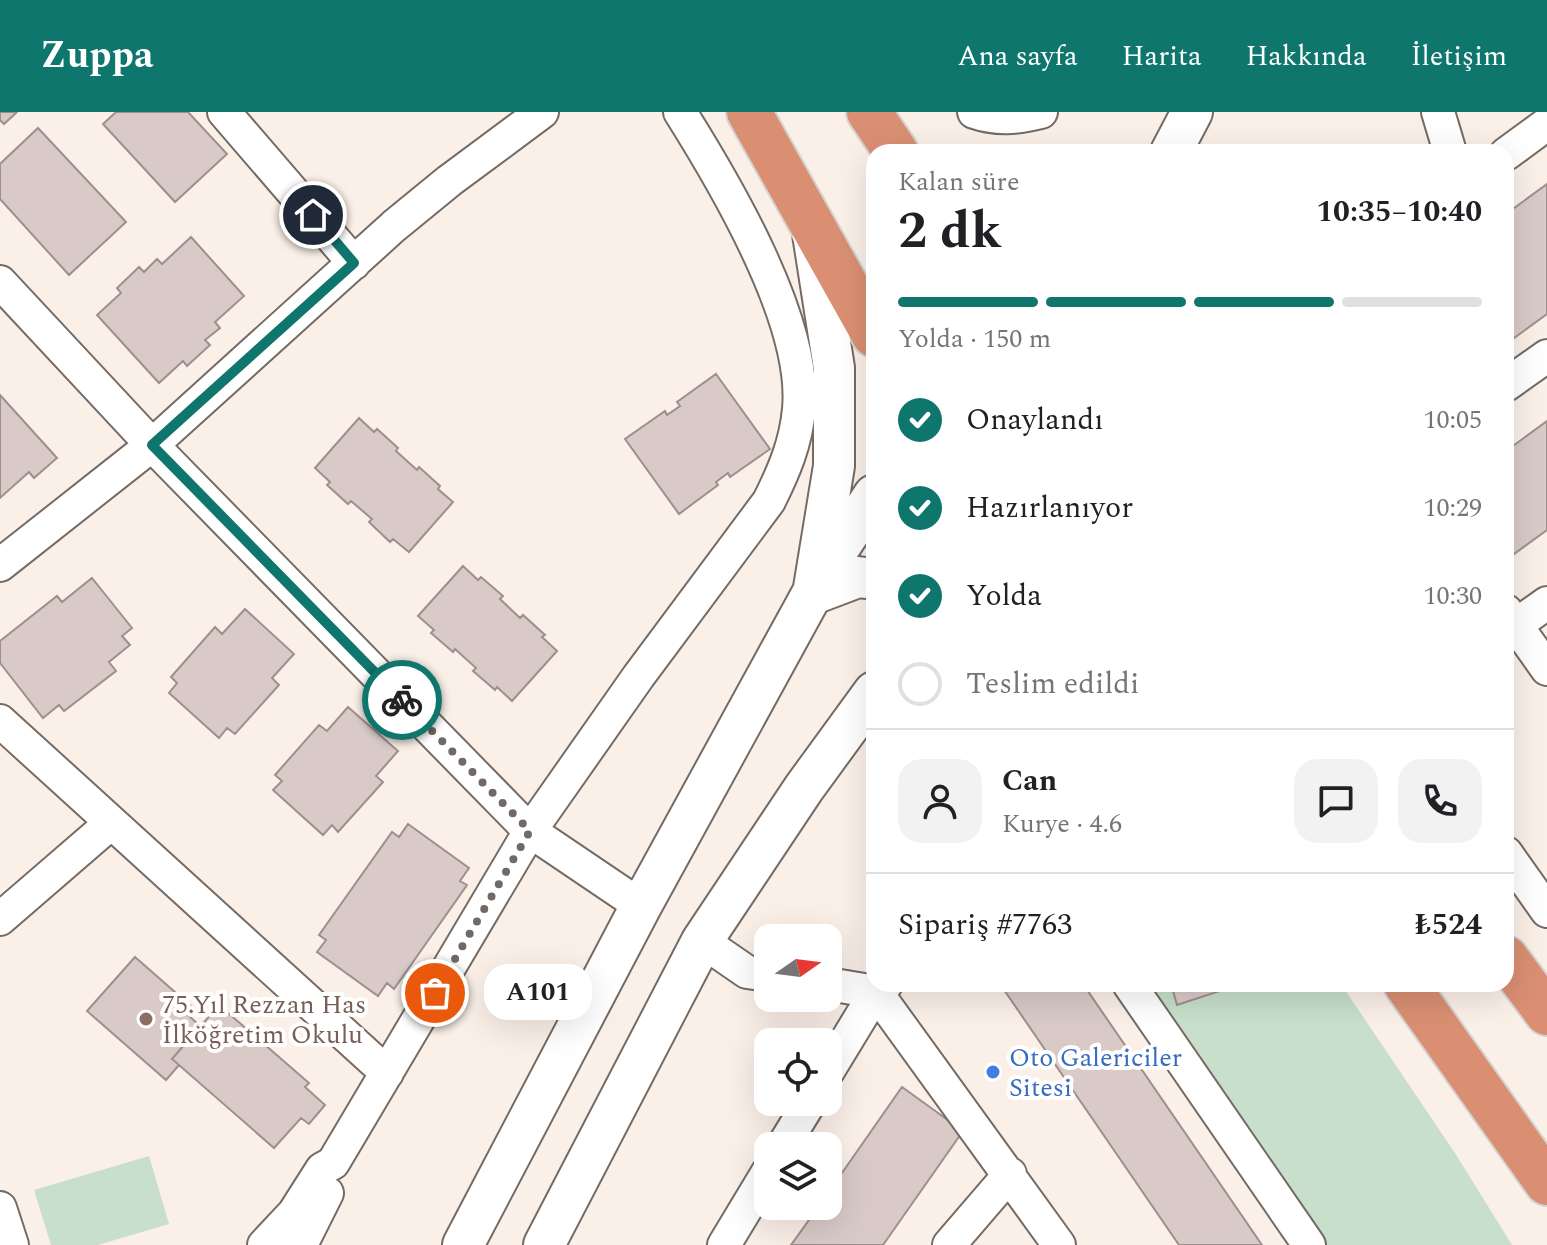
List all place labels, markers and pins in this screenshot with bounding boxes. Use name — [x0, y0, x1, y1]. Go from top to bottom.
pin — [279, 181, 347, 249]
pin — [401, 959, 469, 1027]
callout: A101 — [483, 965, 591, 1021]
place label: 75.Yıl Rezzan Has İlköğretim Okulu — [162, 985, 366, 1055]
marker: 75.Yıl Rezzan Has İlköğretim Okulu — [137, 1010, 155, 1028]
place label: Oto Galericiler Sitesi — [1009, 1038, 1182, 1108]
marker: Oto Galericiler Sitesi — [984, 1063, 1002, 1081]

